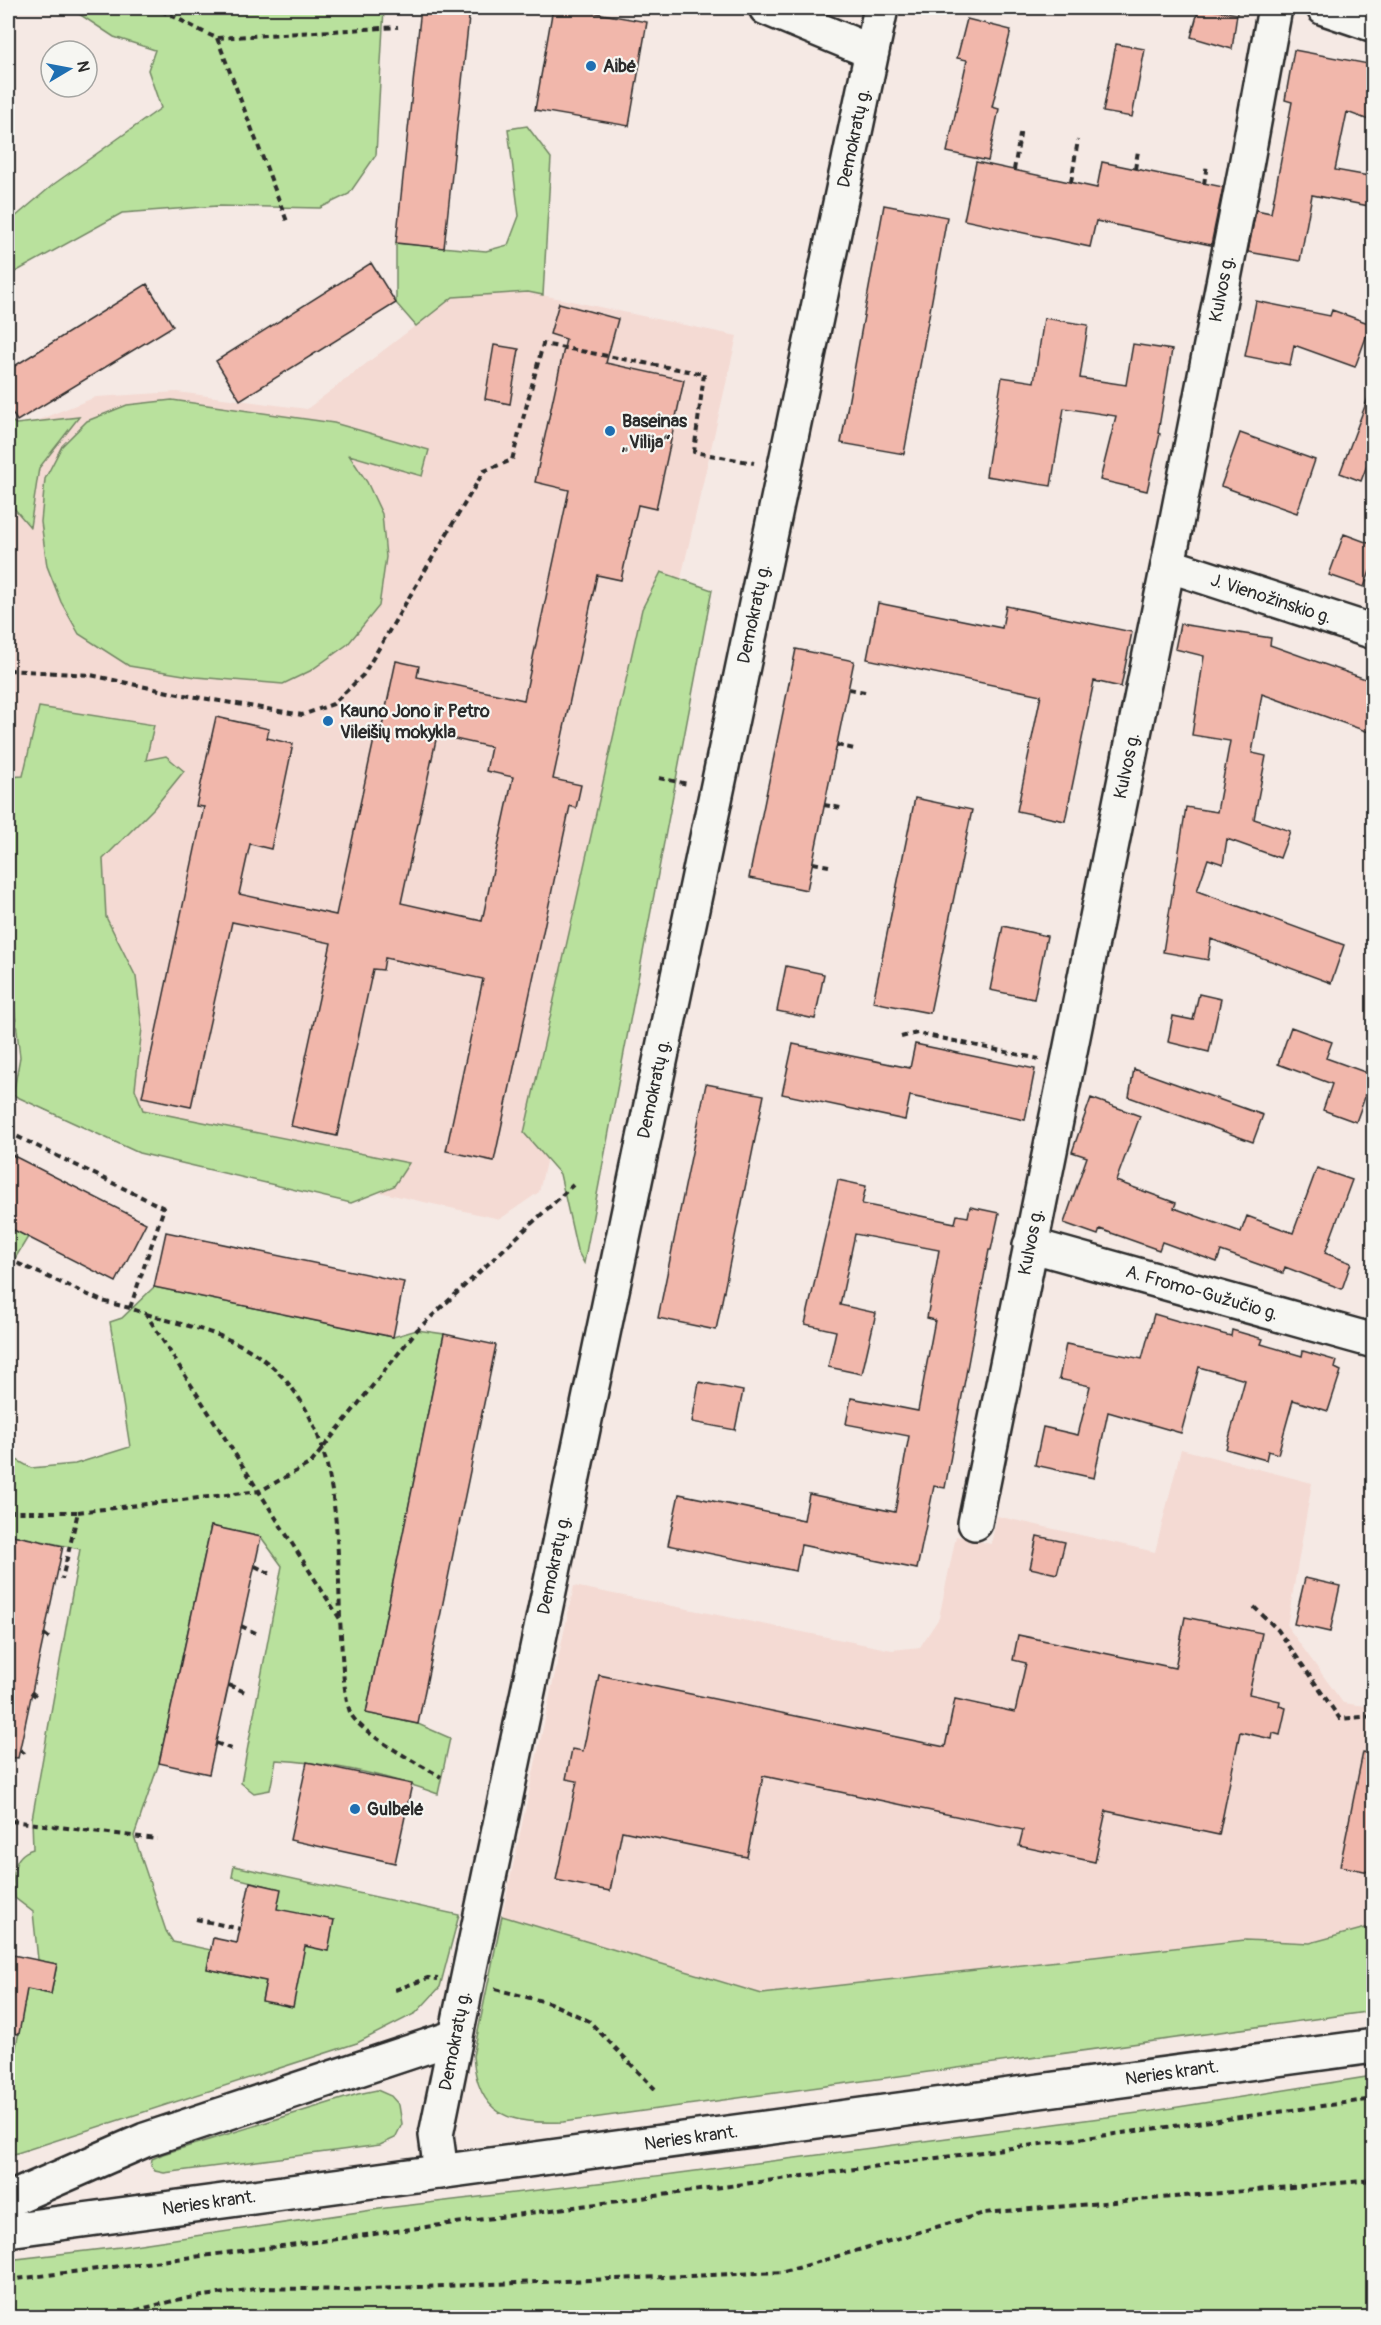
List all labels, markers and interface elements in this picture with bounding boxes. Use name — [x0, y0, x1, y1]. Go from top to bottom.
north arrow — [39, 39, 99, 99]
place label: Aibė — [603, 55, 637, 78]
marker: Aibė — [584, 59, 598, 73]
text: N — [72, 60, 94, 74]
street label: Demokratų g. — [832, 86, 876, 190]
street label: Kulvos g. — [1204, 254, 1240, 324]
place label: Baseinas „Vilija“ — [622, 410, 688, 454]
marker: Baseinas „Vilija“ — [603, 424, 617, 438]
street label: Demokratų g. — [732, 562, 776, 666]
street label: J. Vienožinskio g. — [1208, 569, 1334, 629]
place label: Kauno Jono ir Petro Vileišių mokykla — [340, 700, 490, 744]
marker: Kauno Jono ir Petro Vileišių mokykla — [321, 714, 335, 728]
street label: Kulvos g. — [1109, 731, 1145, 801]
street label: Demokratų g. — [632, 1037, 676, 1141]
street label: Kulvos g. — [1013, 1207, 1049, 1277]
street label: A. Fromo-Gužučio g. — [1123, 1260, 1281, 1326]
street label: Demokratų g. — [532, 1513, 576, 1617]
place label: Gulbelė — [367, 1798, 424, 1821]
marker: Gulbelė — [348, 1802, 362, 1816]
street label: Demokratų g. — [434, 1989, 476, 2093]
street label: Neries krant. — [1124, 2055, 1220, 2091]
street label: Neries krant. — [643, 2120, 739, 2156]
street label: Neries krant. — [161, 2185, 257, 2221]

